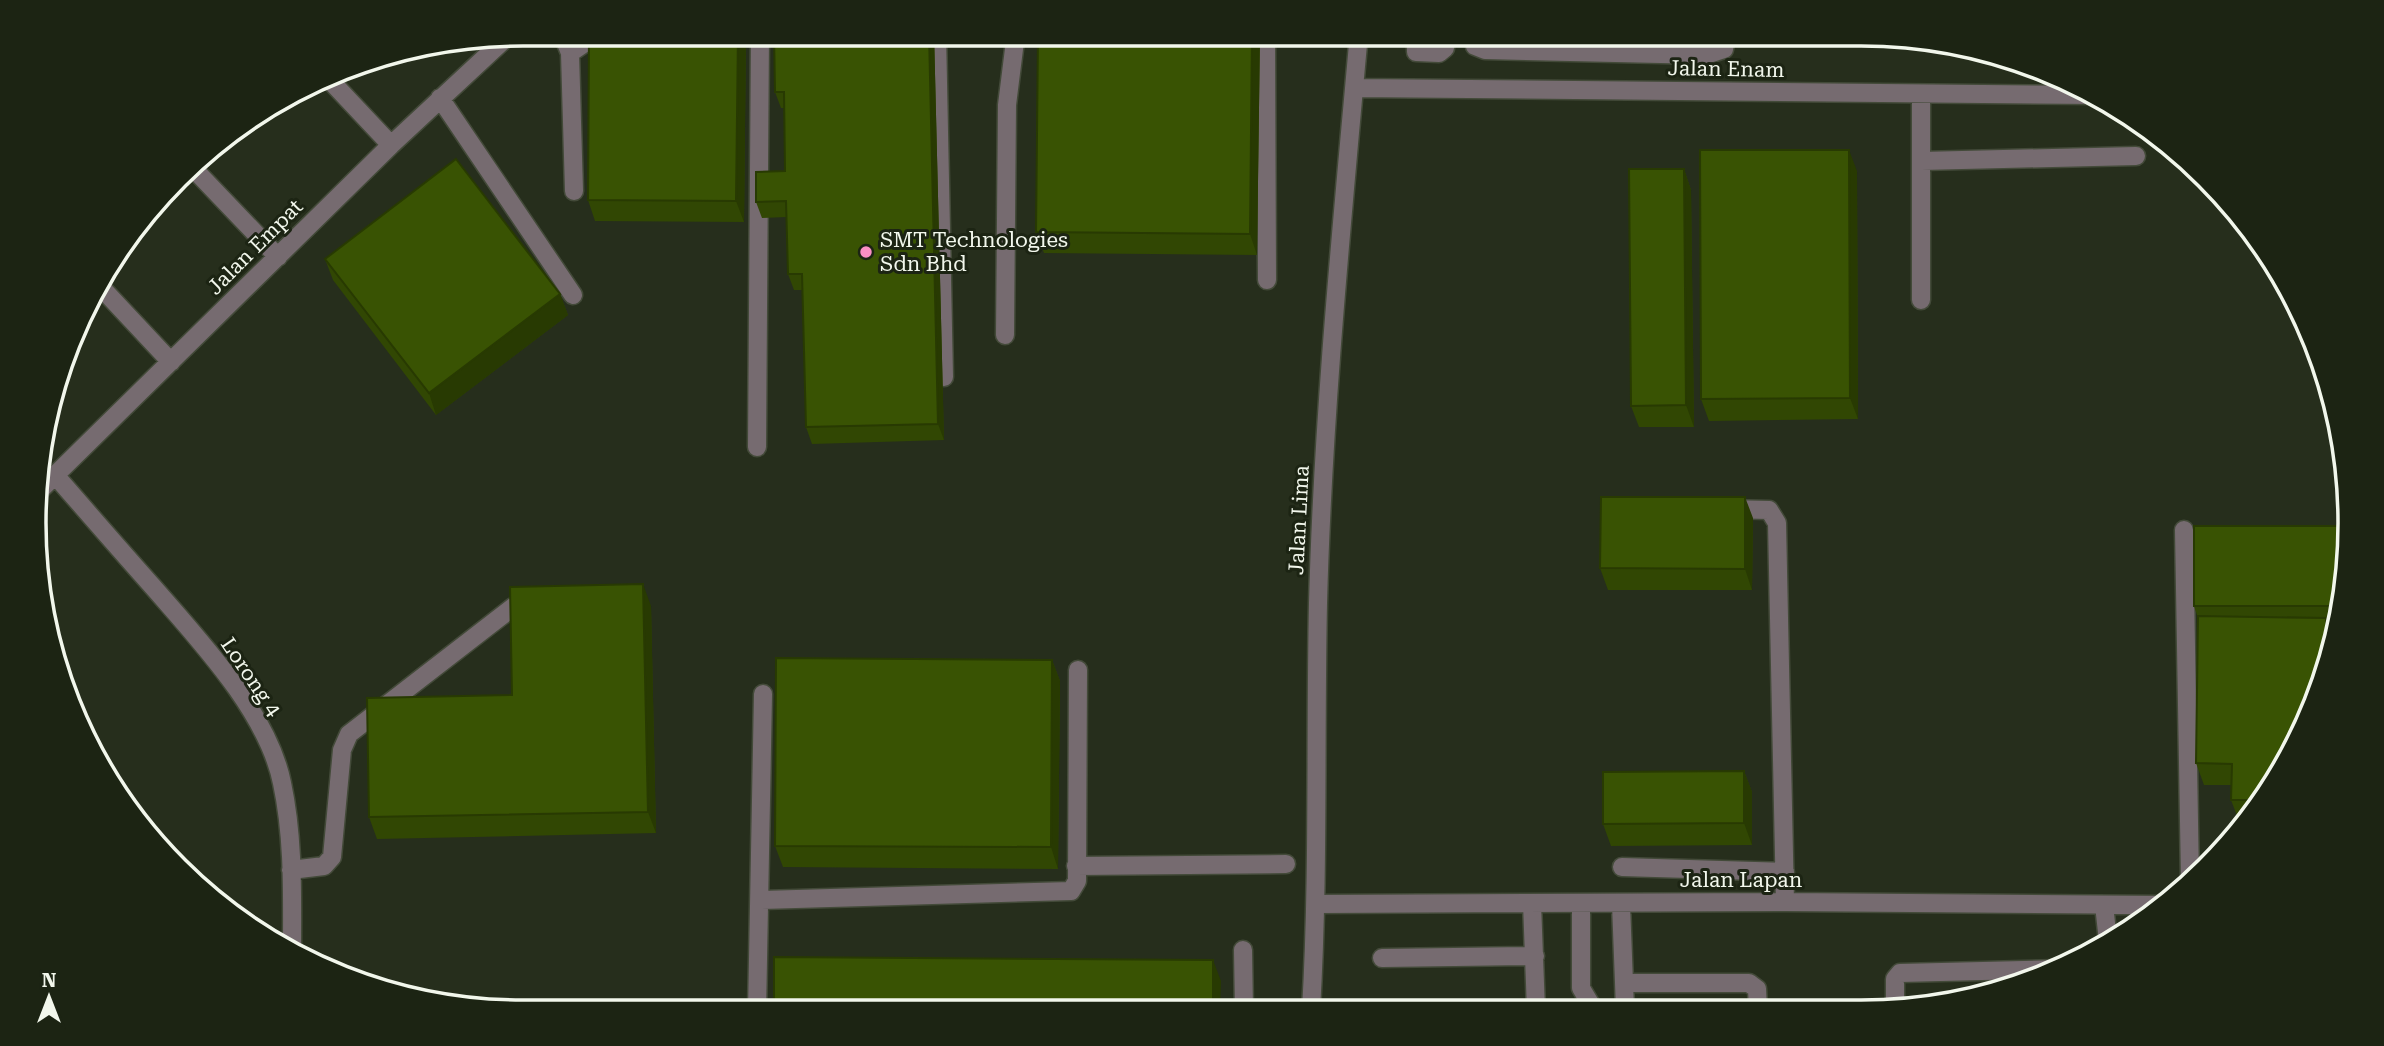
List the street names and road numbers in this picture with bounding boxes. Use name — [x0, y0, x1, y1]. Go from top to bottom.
street label: Jalan Enam — [1667, 56, 1785, 82]
street label: Jalan Empat — [202, 194, 308, 300]
street label: Jalan Lima — [1284, 464, 1314, 575]
street label: Lorong 4 — [216, 633, 286, 721]
street label: Jalan Lapan — [1680, 868, 1803, 892]

